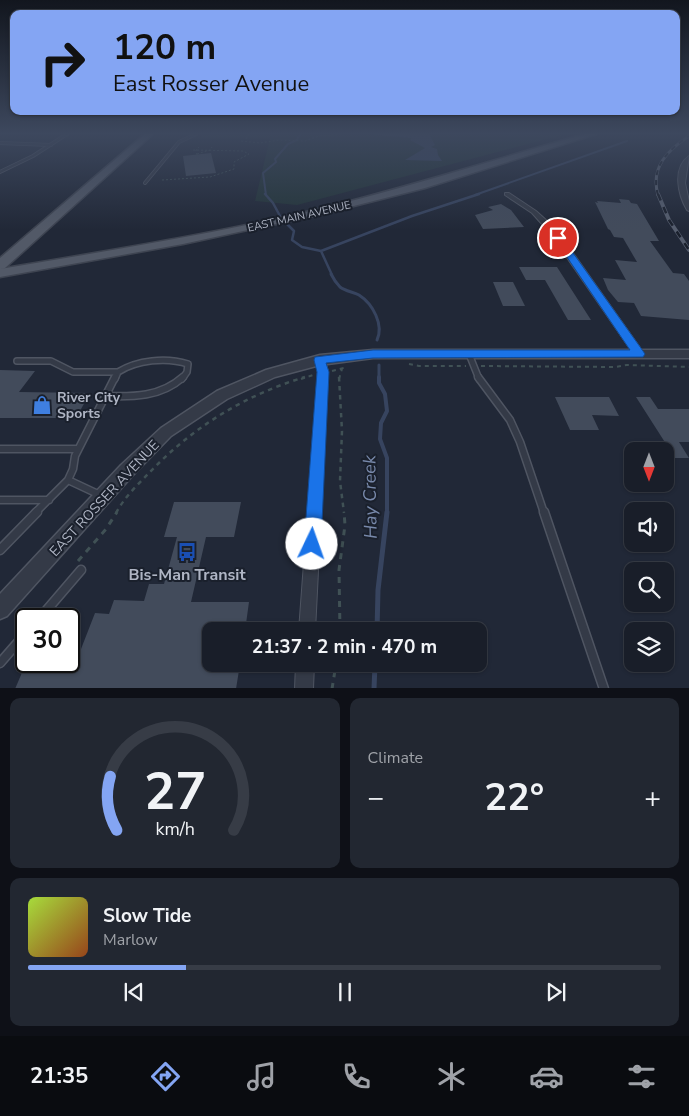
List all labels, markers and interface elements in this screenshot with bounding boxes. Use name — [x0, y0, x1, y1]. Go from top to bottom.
text: 120 m — [113, 24, 216, 71]
icon: right — [30, 30, 95, 95]
text: East Rosser Avenue — [113, 69, 309, 99]
street label: EAST MAIN AVENUE — [246, 197, 352, 236]
pin — [537, 217, 579, 259]
icon: arrive — [544, 224, 572, 252]
place label: River City Sports — [57, 388, 121, 423]
shop icon: River City Sports — [31, 394, 53, 416]
street label: EAST ROSSER AVENUE — [45, 436, 163, 561]
north arrow — [624, 442, 674, 492]
map controls — [624, 442, 674, 672]
water label: Hay Creek — [357, 454, 383, 539]
button: sound — [624, 502, 674, 552]
position arrow — [285, 517, 337, 569]
bus stop icon: Bis-Man Transit — [176, 541, 198, 563]
button: search — [624, 562, 674, 612]
place label: Bis-Man Transit — [128, 564, 246, 586]
speed limit sign: 30 — [15, 608, 80, 673]
button: layers — [624, 622, 674, 672]
text: 21:37 · 2 min · 470 m — [252, 634, 437, 660]
text: Climate — [368, 747, 423, 769]
text: 27 — [144, 756, 206, 827]
text: 22° — [484, 772, 544, 823]
text: − — [368, 779, 384, 817]
text: + — [644, 779, 661, 817]
text: km/h — [155, 817, 194, 841]
text: Slow Tide — [103, 903, 191, 929]
text: Marlow — [103, 929, 158, 951]
icon: previous — [120, 978, 148, 1006]
icon: pause — [331, 978, 359, 1006]
icon: next — [542, 978, 570, 1006]
icon: directions — [148, 1059, 183, 1094]
icon: music — [244, 1059, 279, 1094]
icon: phone — [339, 1059, 374, 1094]
icon: climate — [434, 1059, 469, 1094]
icon: car — [529, 1059, 564, 1094]
icon: filters — [624, 1059, 659, 1094]
text: 21:35 — [30, 1061, 88, 1091]

